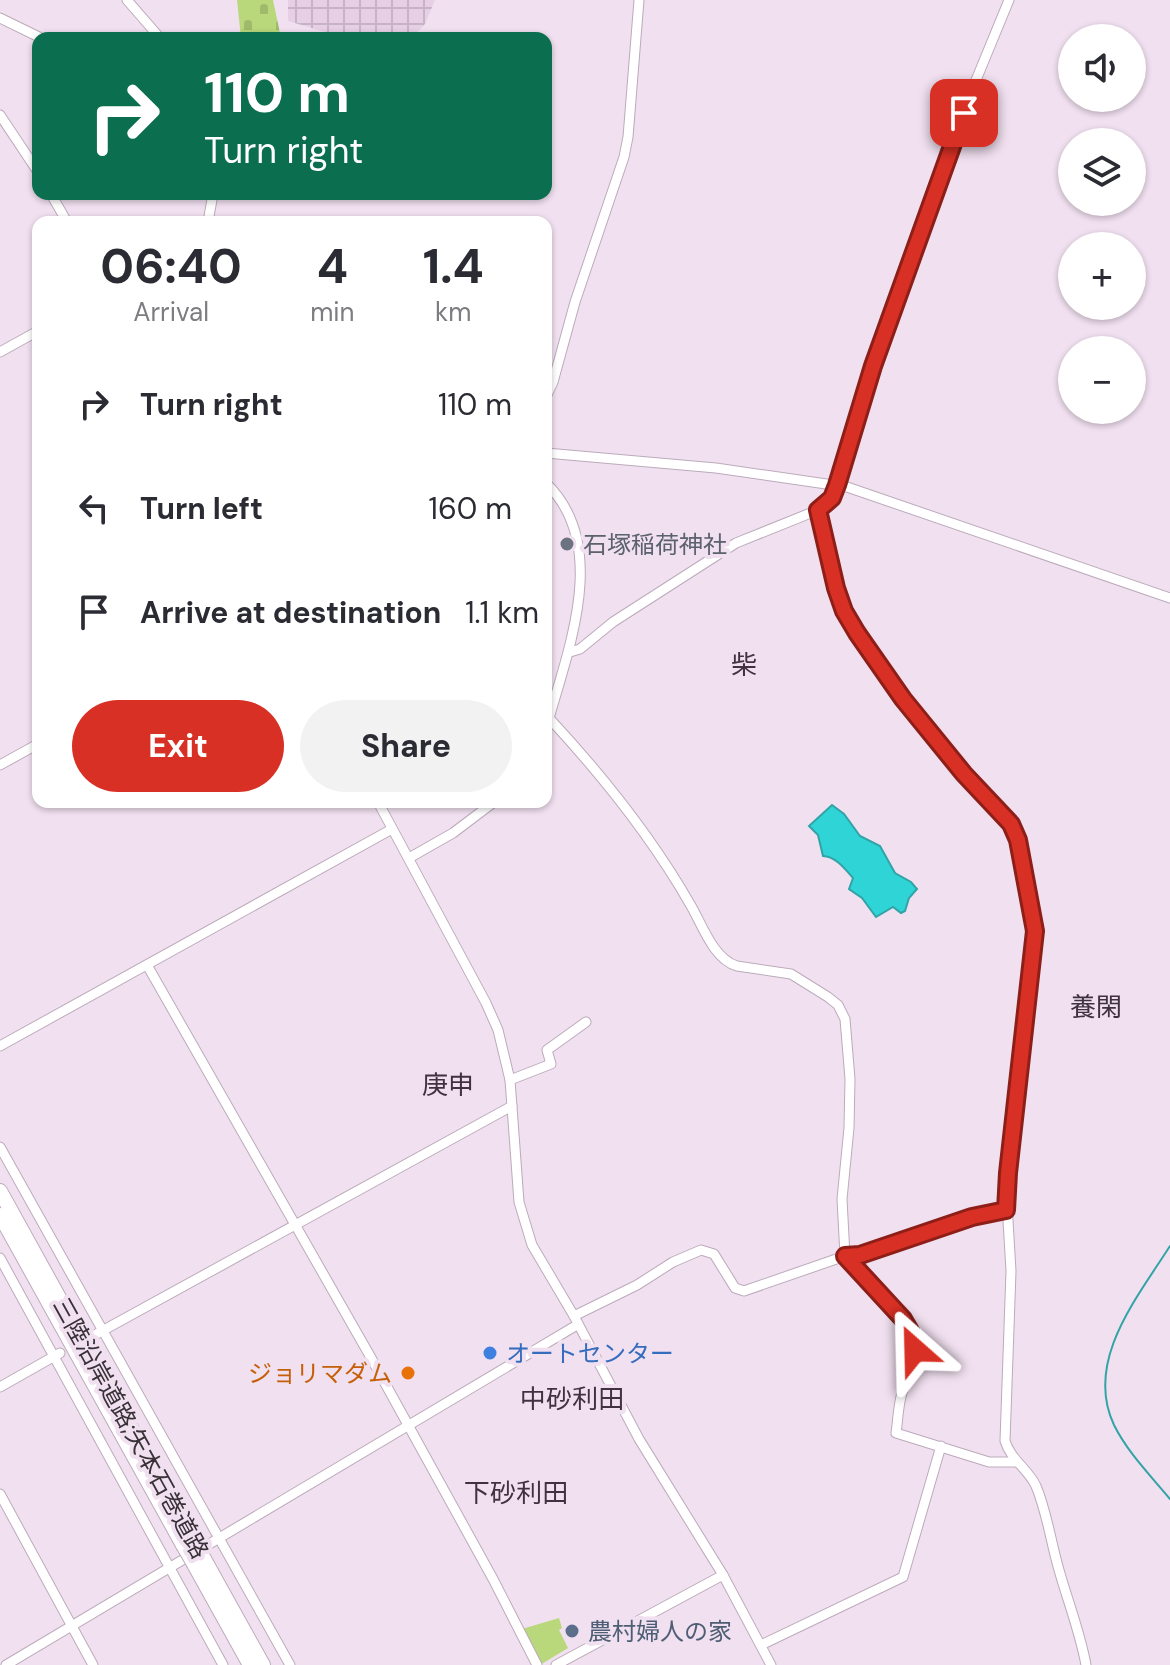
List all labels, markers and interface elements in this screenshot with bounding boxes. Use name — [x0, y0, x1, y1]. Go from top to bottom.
map controls — [1058, 24, 1146, 424]
button: sound — [1058, 24, 1146, 112]
text: 110 m — [204, 56, 350, 129]
icon: right — [72, 64, 176, 168]
pin — [930, 79, 998, 147]
icon: arrive — [942, 91, 986, 135]
text: Turn right — [204, 127, 363, 174]
button: layers — [1058, 128, 1146, 216]
button: + — [1058, 232, 1146, 320]
text: 06:40 — [100, 235, 242, 298]
text: 4 — [317, 235, 348, 298]
text: 1.4 — [423, 235, 484, 298]
text: Arrival — [133, 295, 209, 329]
text: min — [310, 295, 354, 329]
text: km — [435, 295, 471, 329]
button: − — [1058, 336, 1146, 424]
icon: right — [72, 382, 116, 426]
text: Turn right — [140, 385, 283, 424]
text: 110 m — [438, 385, 512, 424]
icon: left — [72, 486, 116, 530]
text: Turn left — [140, 489, 263, 528]
text: 160 m — [429, 489, 512, 528]
place label: 石塚稲荷神社 — [583, 529, 727, 560]
marker: 石塚稲荷神社 — [558, 535, 576, 553]
icon: arrive — [72, 590, 116, 634]
text: Arrive at destination — [140, 593, 441, 632]
text: 1.1 km — [465, 593, 539, 632]
district label: 柴 — [731, 648, 757, 682]
button: Exit — [72, 700, 284, 792]
button: Share — [300, 700, 512, 792]
district label: 養閑 — [1070, 990, 1122, 1024]
district label: 庚申 — [422, 1068, 474, 1102]
street label: 三陸沿岸道路;矢本石巻道路 — [46, 1292, 216, 1564]
position arrow — [873, 1308, 957, 1392]
place label: オートセンター — [506, 1338, 674, 1369]
marker: オートセンター — [481, 1344, 499, 1362]
place label: ジョリマダム — [248, 1358, 392, 1389]
marker: ジョリマダム — [399, 1364, 417, 1382]
district label: 中砂利田 — [520, 1382, 624, 1416]
district label: 下砂利田 — [464, 1476, 568, 1510]
place label: 農村婦人の家 — [588, 1616, 732, 1647]
marker: 農村婦人の家 — [563, 1622, 581, 1640]

